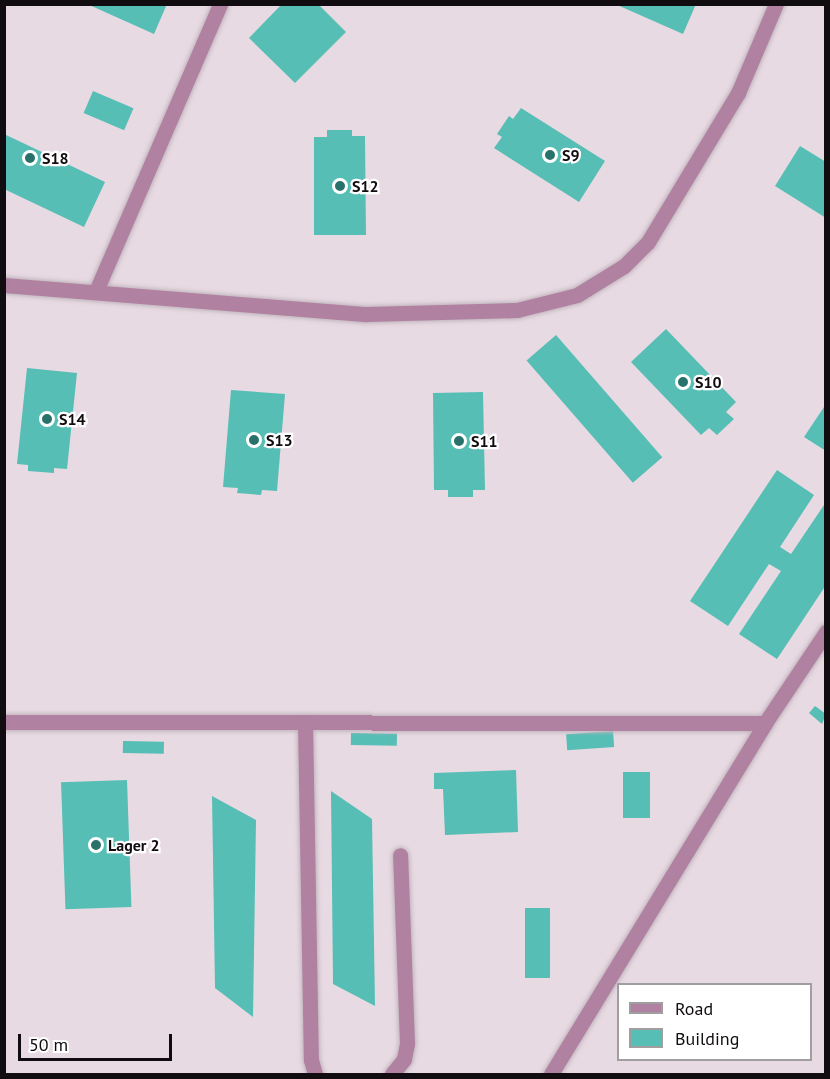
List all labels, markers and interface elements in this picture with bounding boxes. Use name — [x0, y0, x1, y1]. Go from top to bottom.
place label: S9 — [562, 145, 580, 165]
place label: S18 — [42, 148, 69, 168]
marker: S9 — [543, 148, 557, 162]
marker: S18 — [23, 151, 37, 165]
place label: S12 — [352, 176, 379, 196]
marker: S12 — [333, 179, 347, 193]
place label: S10 — [695, 372, 722, 392]
marker: S10 — [676, 375, 690, 389]
place label: S14 — [59, 409, 86, 429]
marker: S14 — [40, 412, 54, 426]
place label: S13 — [266, 430, 293, 450]
place label: S11 — [471, 431, 498, 451]
marker: S13 — [247, 433, 261, 447]
marker: S11 — [452, 434, 466, 448]
place label: Lager 2 — [108, 835, 160, 855]
marker: Lager 2 — [89, 838, 103, 852]
legend — [617, 983, 812, 1061]
text: Road — [675, 997, 713, 1020]
scale bar — [21, 1022, 176, 1060]
text: Building — [675, 1027, 739, 1050]
text: 50 m — [29, 1033, 68, 1056]

